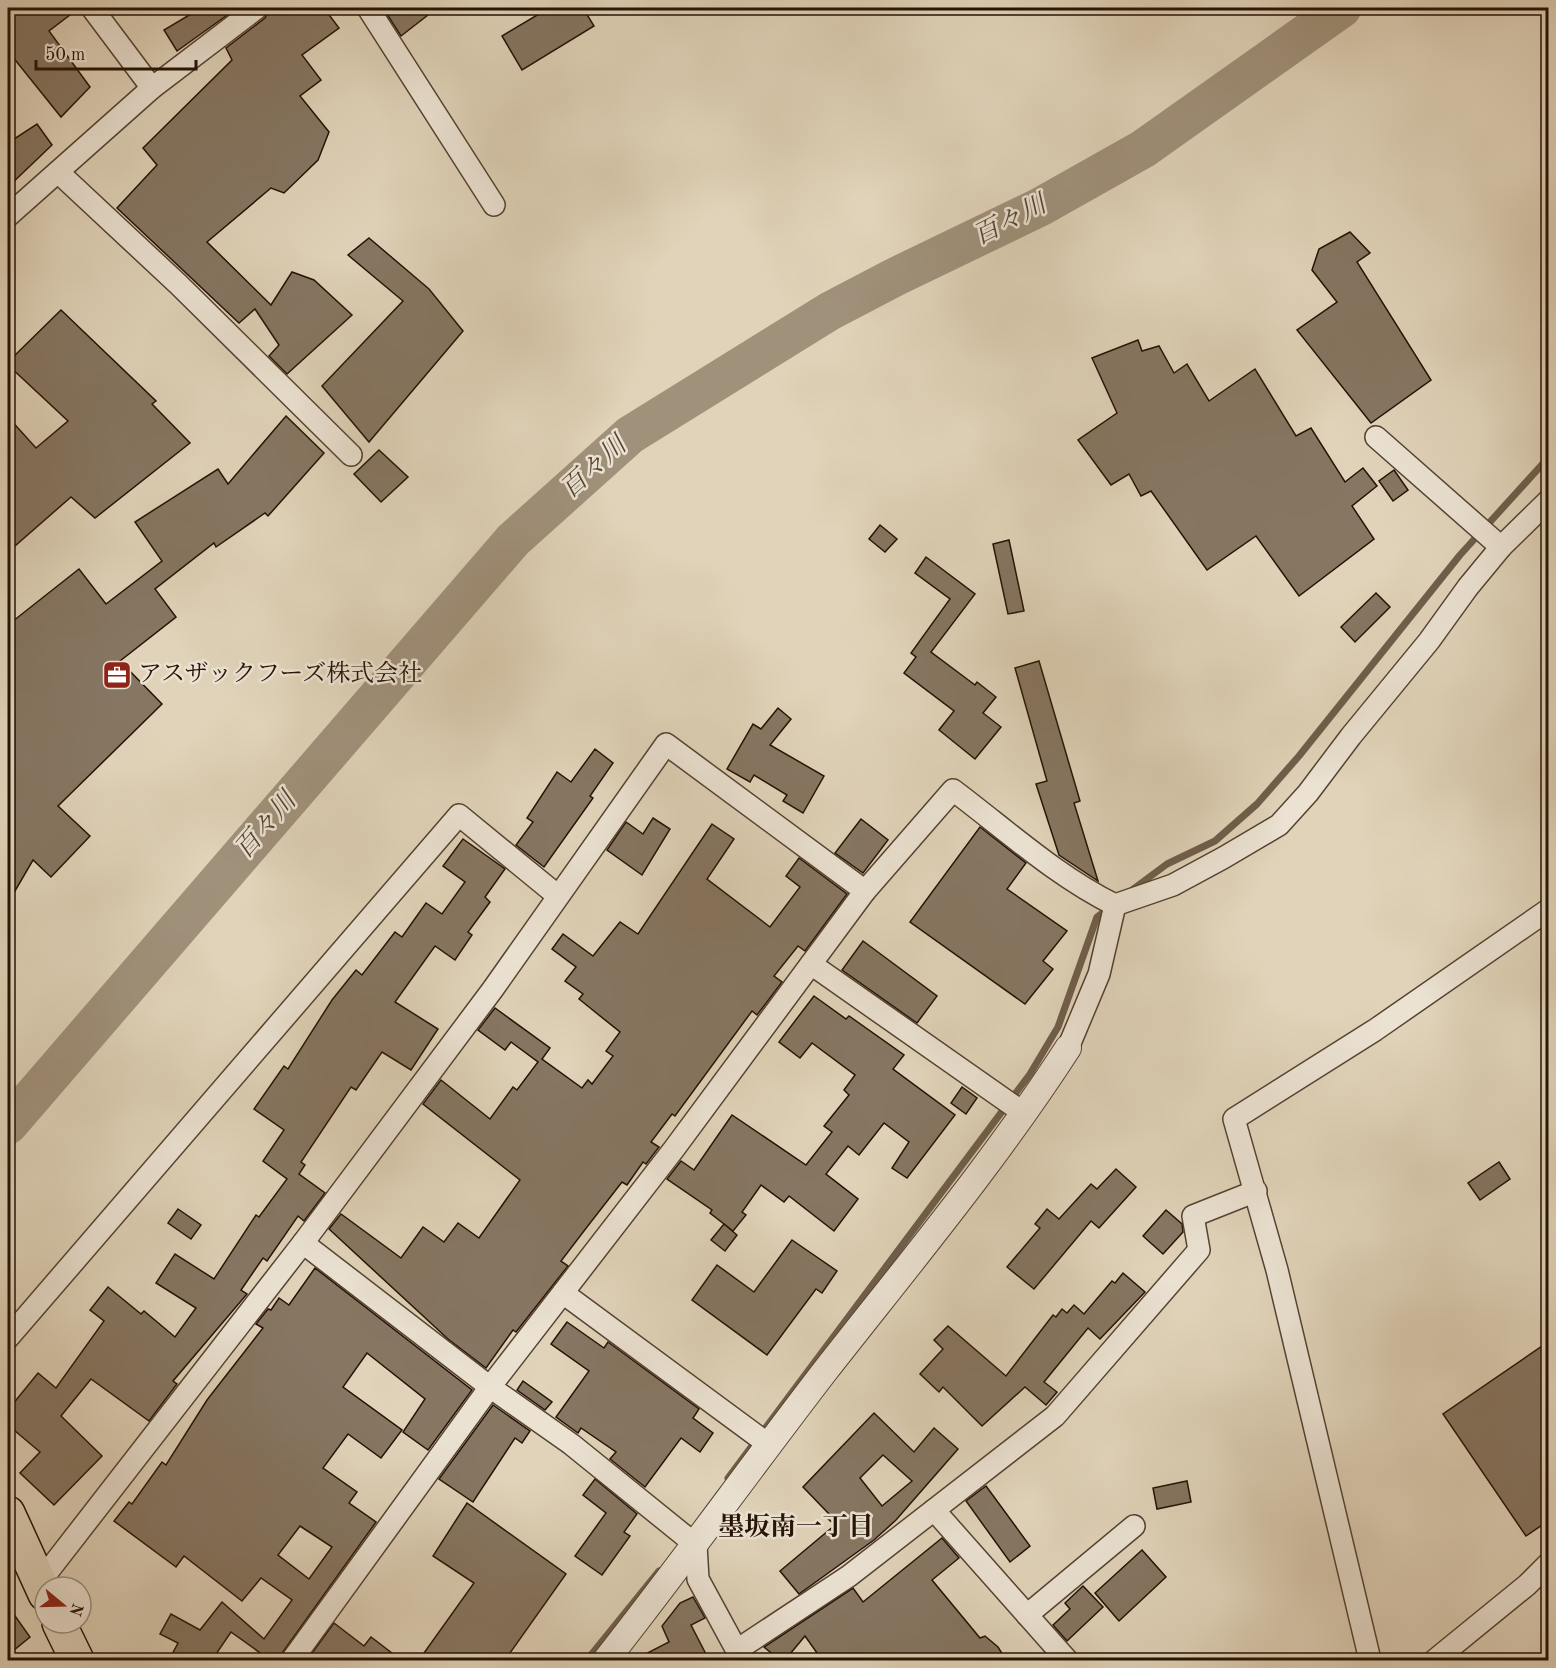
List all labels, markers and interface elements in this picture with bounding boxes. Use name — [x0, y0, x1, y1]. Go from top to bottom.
scale bar — [36, 33, 196, 71]
text: 50 m — [45, 46, 85, 64]
water label: 百々川 — [968, 189, 1053, 250]
water label: 百々川 — [555, 429, 634, 504]
office icon: アスザックフーズ株式会社 — [101, 659, 133, 691]
place label: アスザックフーズ株式会社 — [138, 660, 422, 687]
water label: 百々川 — [229, 784, 303, 864]
district label: 墨坂南一丁目 — [718, 1513, 874, 1541]
north arrow — [33, 1575, 93, 1635]
text: N — [65, 1601, 85, 1618]

